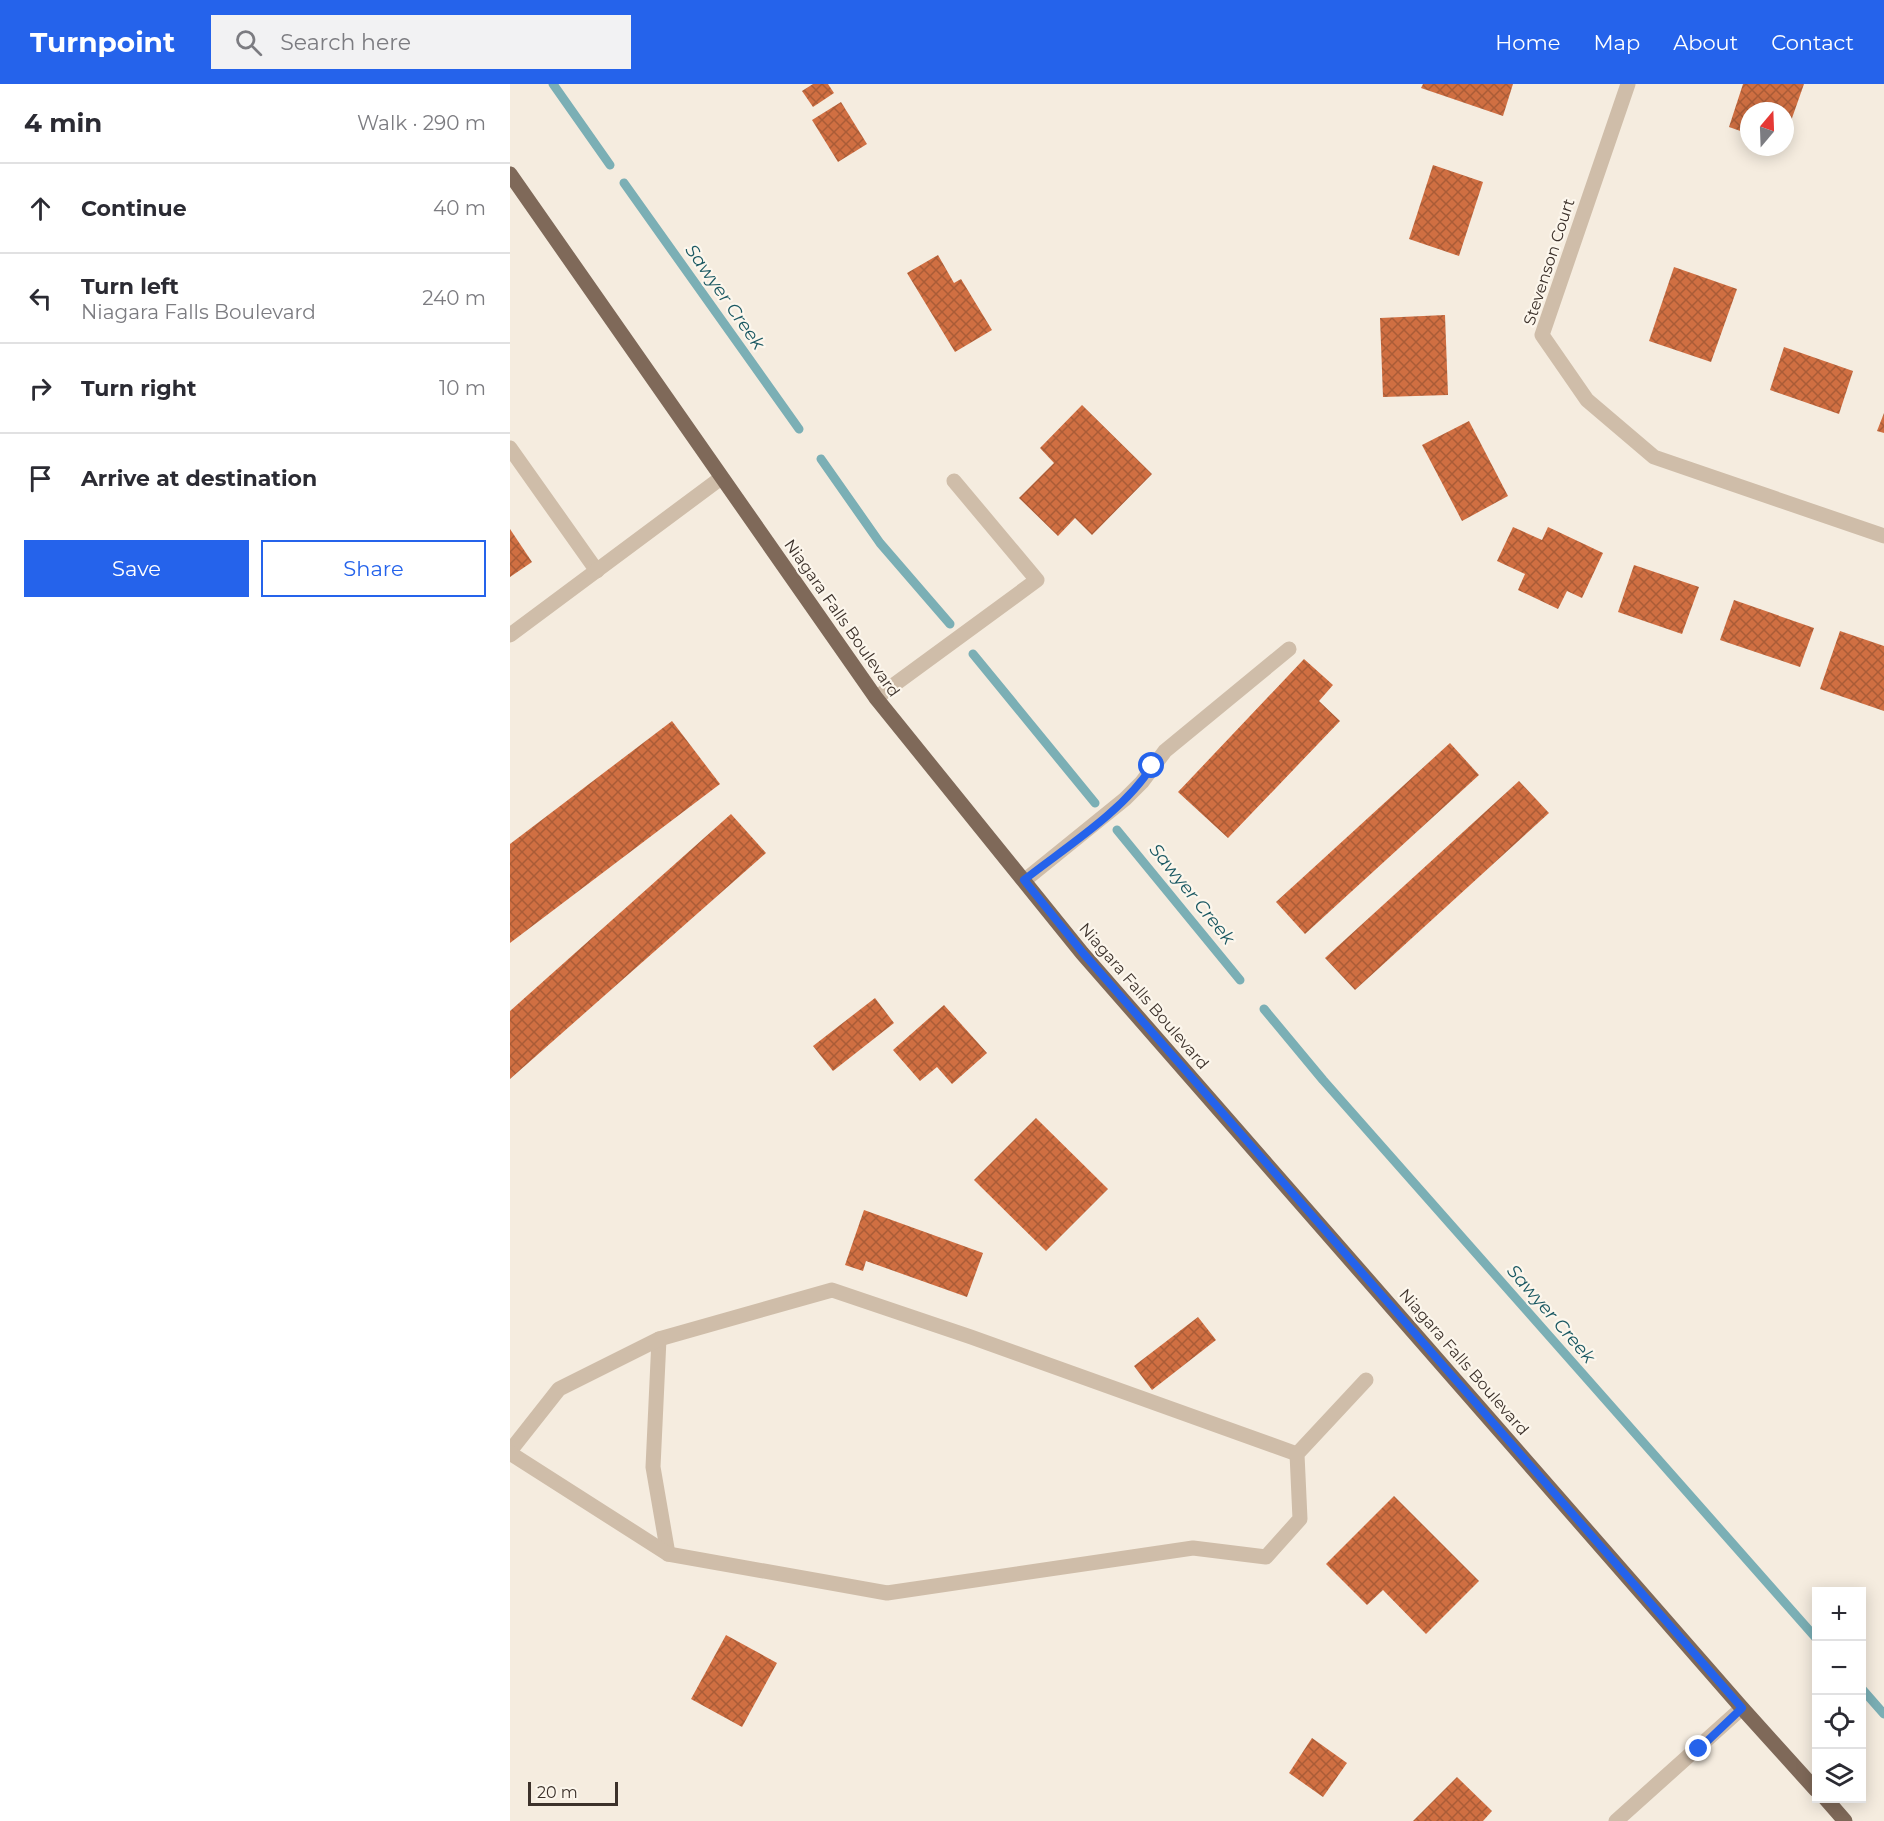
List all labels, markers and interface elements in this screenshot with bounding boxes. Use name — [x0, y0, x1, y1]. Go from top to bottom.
search box — [211, 15, 631, 69]
text: Turnpoint — [30, 25, 175, 59]
icon: search — [232, 26, 265, 59]
text: Search here — [280, 29, 411, 56]
text: Home — [1495, 30, 1560, 55]
text: Map — [1593, 30, 1640, 55]
text: About — [1673, 30, 1738, 55]
text: Contact — [1771, 30, 1854, 55]
north arrow — [1740, 102, 1794, 156]
text: 4 min — [24, 107, 102, 139]
text: Walk · 290 m — [357, 111, 486, 135]
icon: ahead — [24, 192, 57, 225]
text: Continue — [81, 195, 187, 222]
text: 40 m — [433, 196, 486, 220]
street label: Stevenson Court — [1520, 196, 1579, 328]
water label: Sawyer Creek — [681, 240, 770, 355]
text: Turn left — [81, 273, 179, 300]
icon: left — [24, 282, 57, 315]
text: 240 m — [422, 286, 486, 310]
text: Niagara Falls Boulevard — [81, 300, 316, 324]
icon: right — [24, 372, 57, 405]
text: Turn right — [81, 375, 196, 402]
text: 10 m — [439, 376, 486, 400]
icon: arrive — [24, 462, 57, 495]
text: Arrive at destination — [81, 465, 317, 492]
street label: Niagara Falls Boulevard — [780, 536, 904, 700]
button: Save — [24, 540, 249, 597]
button: Share — [261, 540, 486, 597]
route start — [1138, 752, 1164, 778]
water label: Sawyer Creek — [1145, 839, 1240, 950]
street label: Niagara Falls Boulevard — [1075, 919, 1213, 1073]
water label: Sawyer Creek — [1502, 1260, 1601, 1369]
street label: Niagara Falls Boulevard — [1395, 1285, 1533, 1439]
map controls — [1812, 1587, 1866, 1803]
button: + — [1812, 1587, 1866, 1641]
button: − — [1812, 1641, 1866, 1695]
button: locate — [1812, 1695, 1866, 1749]
route end — [1685, 1735, 1711, 1761]
button: layers — [1812, 1749, 1866, 1803]
scale bar — [528, 1779, 618, 1806]
text: 20 m — [537, 1783, 578, 1802]

